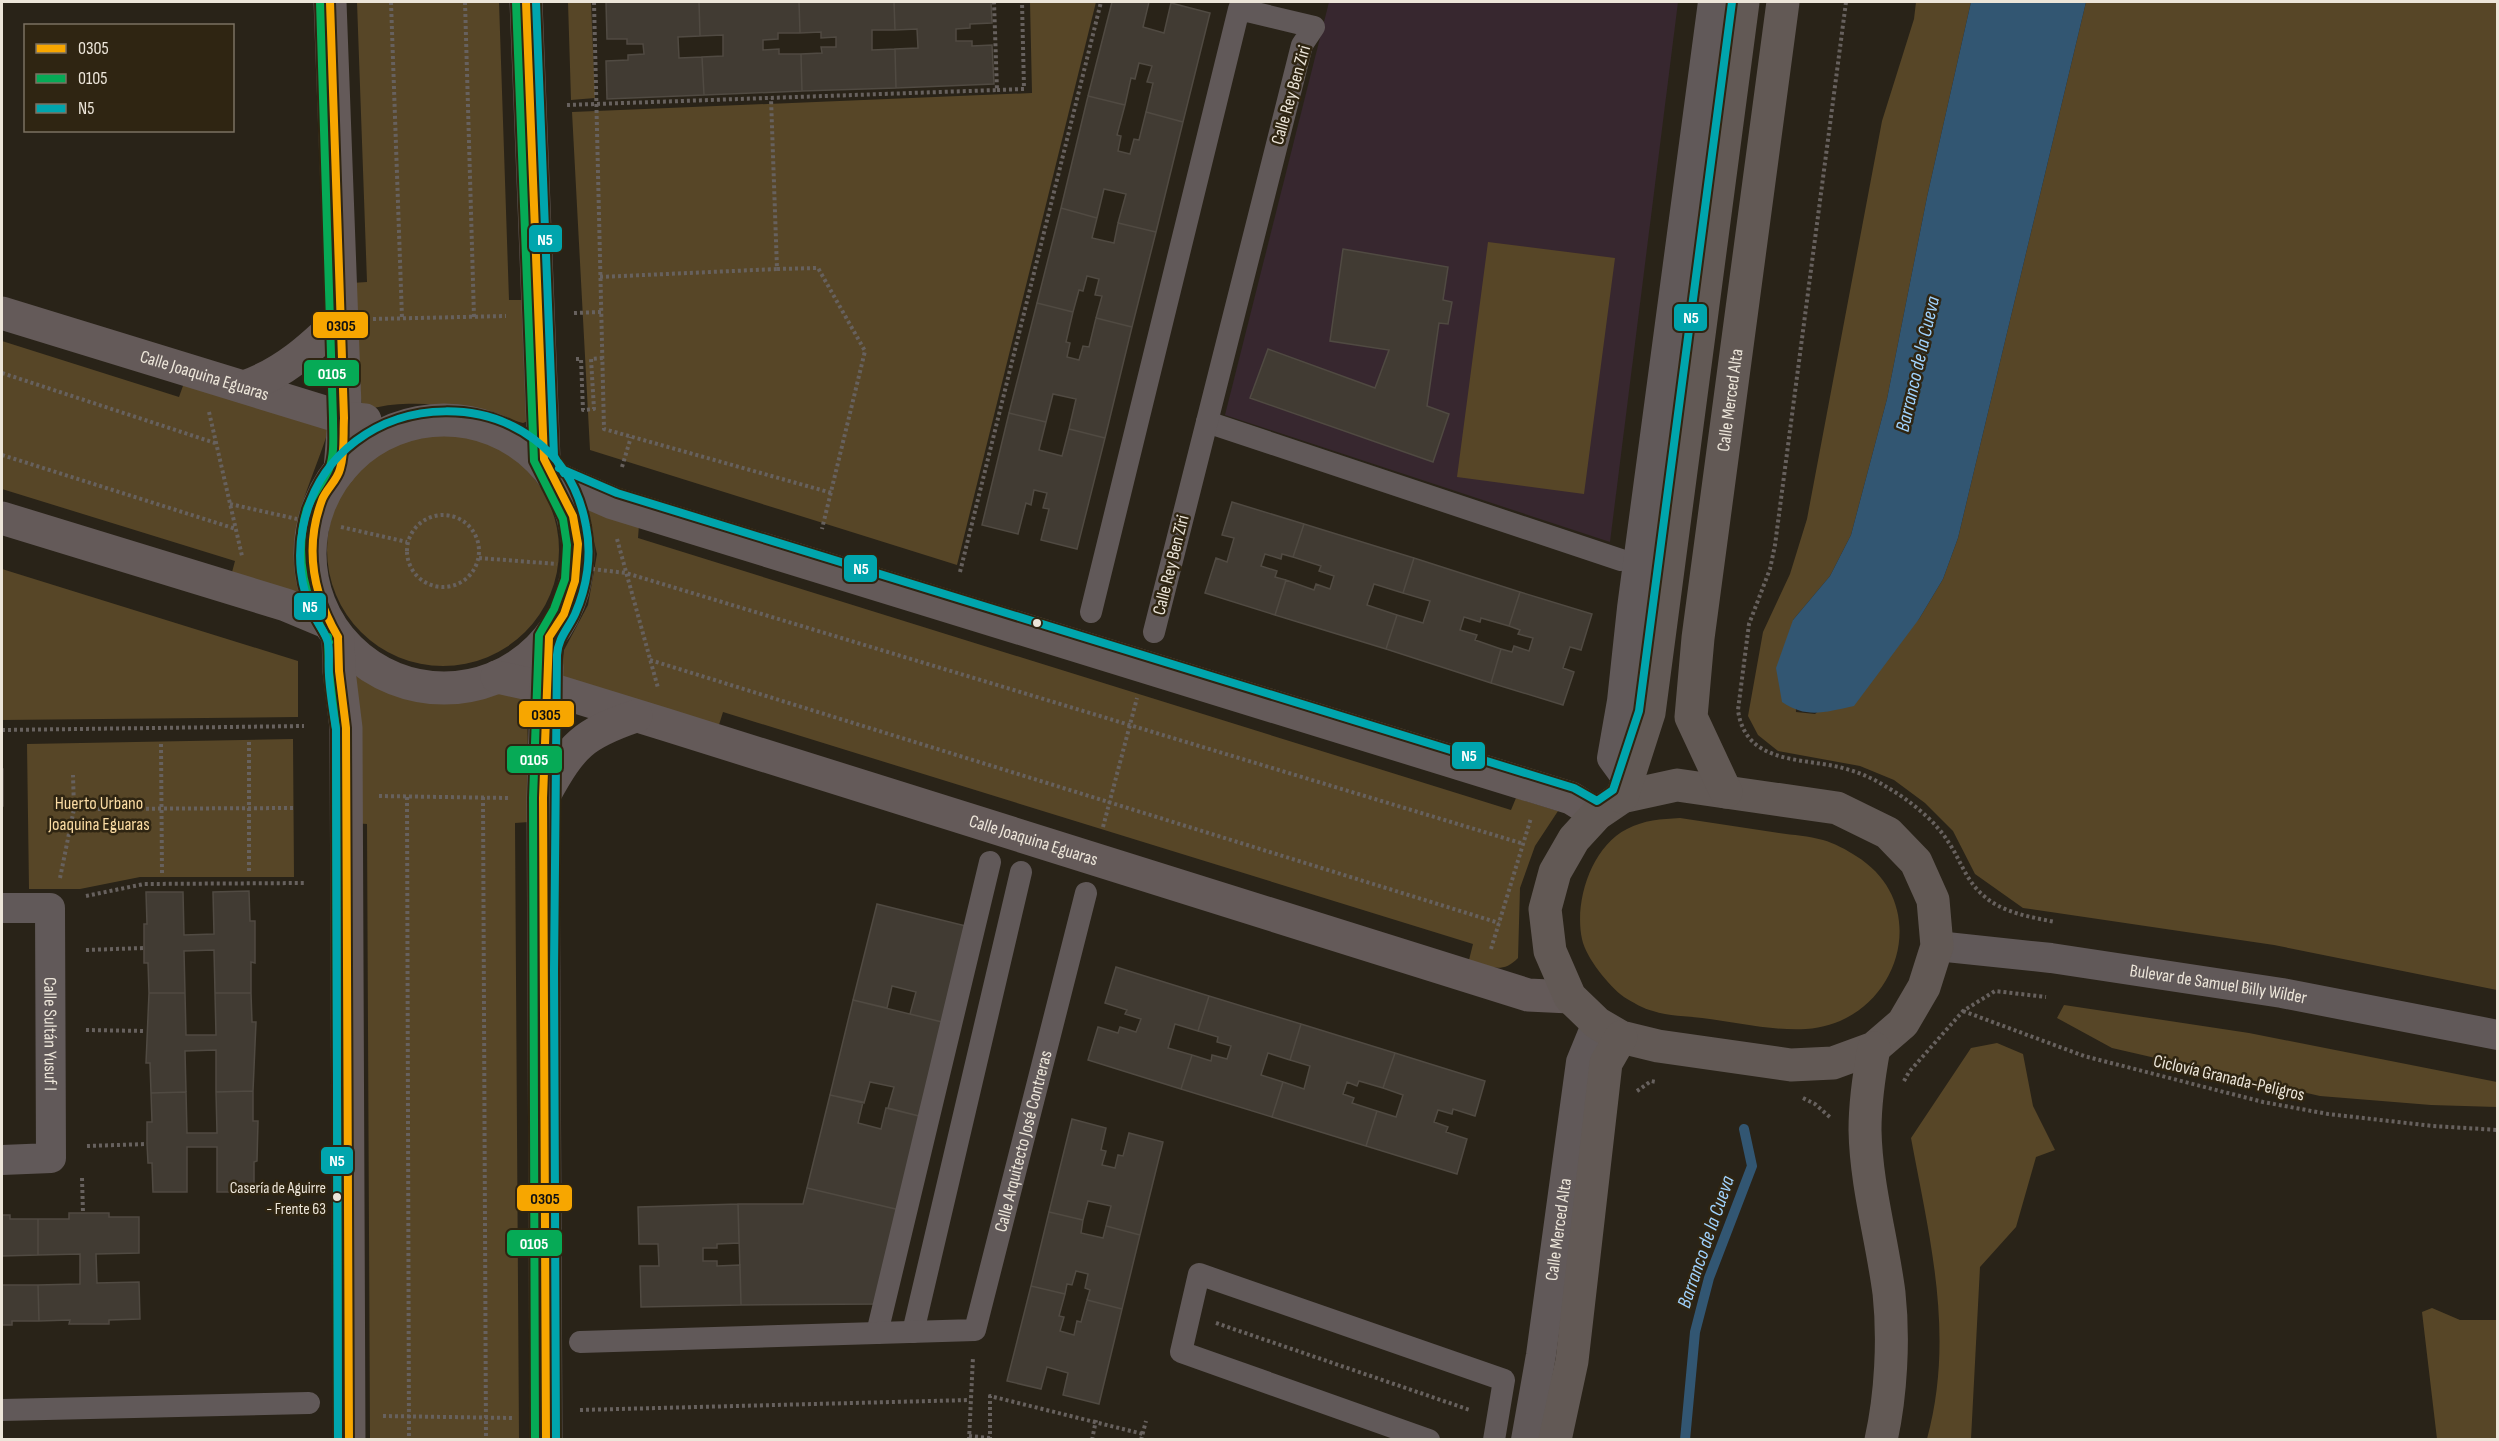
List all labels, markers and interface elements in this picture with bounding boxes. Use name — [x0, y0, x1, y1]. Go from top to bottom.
legend — [24, 24, 234, 132]
text: 0305 — [78, 38, 109, 59]
street label: Calle Rey Ben Ziri — [1267, 43, 1315, 147]
text: 0105 — [78, 68, 108, 89]
text: N5 — [78, 98, 94, 119]
line badge: N5 — [528, 224, 563, 253]
text: N5 — [537, 231, 553, 250]
water label: Barranco de la Cueva — [1891, 294, 1945, 434]
line badge: N5 — [1673, 303, 1708, 332]
text: N5 — [1683, 309, 1699, 328]
line badge: 0305 — [312, 311, 369, 339]
text: 0305 — [326, 317, 356, 336]
street label: Calle Joaquina Eguaras — [138, 346, 272, 405]
street label: Calle Merced Alta — [1713, 347, 1747, 453]
line badge: 0105 — [303, 359, 360, 387]
text: 0105 — [318, 365, 346, 384]
street label: Calle Rey Ben Ziri — [1148, 513, 1194, 617]
line badge: N5 — [843, 554, 878, 583]
text: N5 — [853, 560, 869, 579]
line badge: N5 — [293, 592, 327, 621]
text: N5 — [302, 598, 318, 617]
unlabelled marker — [1031, 617, 1043, 629]
line badge: 0305 — [518, 700, 575, 728]
text: 0305 — [531, 706, 561, 725]
line badge: N5 — [1451, 741, 1486, 770]
line badge: 0105 — [506, 745, 563, 774]
text: N5 — [1461, 747, 1477, 766]
text: 0105 — [520, 751, 548, 770]
park label: Huerto Urbano Joaquina Eguaras — [47, 793, 150, 835]
street label: Calle Joaquina Eguaras — [967, 810, 1101, 870]
street label: Bulevar de Samuel Billy Wilder — [2128, 960, 2309, 1008]
street label: Calle Sultán Yusuf I — [40, 977, 61, 1091]
street label: Calle Arquitecto José Contreras — [990, 1048, 1056, 1234]
street label: Ciclovía Granada-Peligros — [2151, 1050, 2307, 1106]
line badge: N5 — [320, 1146, 354, 1175]
text: N5 — [329, 1152, 345, 1171]
water label: Barranco de la Cueva — [1672, 1173, 1740, 1311]
street label: Calle Merced Alta — [1541, 1177, 1576, 1282]
place label: Casería de Aguirre - Frente 63 — [230, 1179, 326, 1219]
line badge: 0305 — [516, 1184, 573, 1212]
text: 0305 — [530, 1190, 560, 1209]
marker: Casería de Aguirre - Frente 63 — [331, 1191, 343, 1203]
line badge: 0105 — [506, 1229, 563, 1257]
text: 0105 — [520, 1235, 548, 1254]

